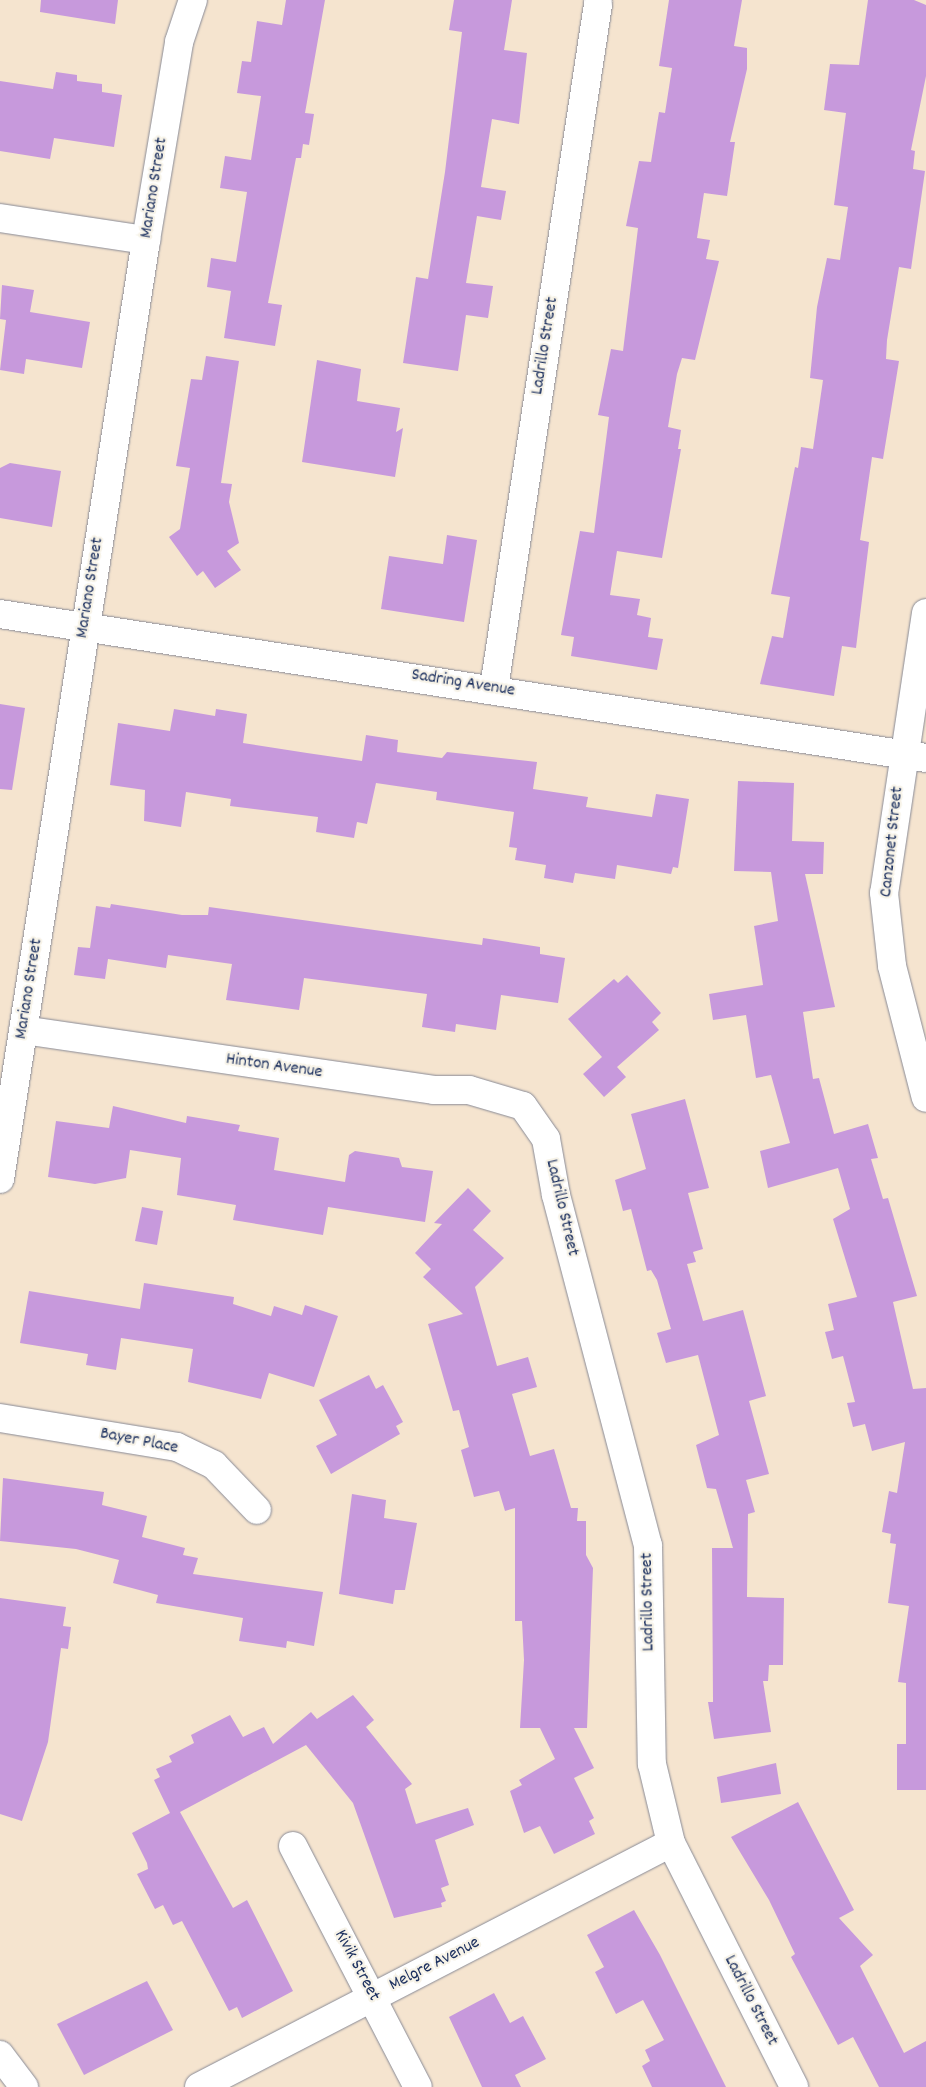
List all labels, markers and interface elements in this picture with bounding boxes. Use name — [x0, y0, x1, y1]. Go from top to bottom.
street label: Mariano Street — [136, 136, 174, 240]
street label: Ladrillo Street — [528, 296, 564, 396]
street label: Mariano Street — [72, 536, 110, 640]
street label: Sadring Avenue — [410, 665, 516, 703]
street label: Canzonet Street — [876, 786, 910, 898]
street label: Mariano Street — [11, 937, 49, 1041]
street label: Hinton Avenue — [224, 1050, 324, 1084]
street label: Ladrillo Street — [539, 1158, 583, 1258]
street label: Bayer Place — [98, 1424, 180, 1460]
street label: Ladrillo Street — [637, 1552, 661, 1652]
street label: Kivik Street — [328, 1927, 384, 2005]
street label: Melgre Avenue — [386, 1933, 484, 1997]
street label: Ladrillo Street — [718, 1952, 782, 2050]

